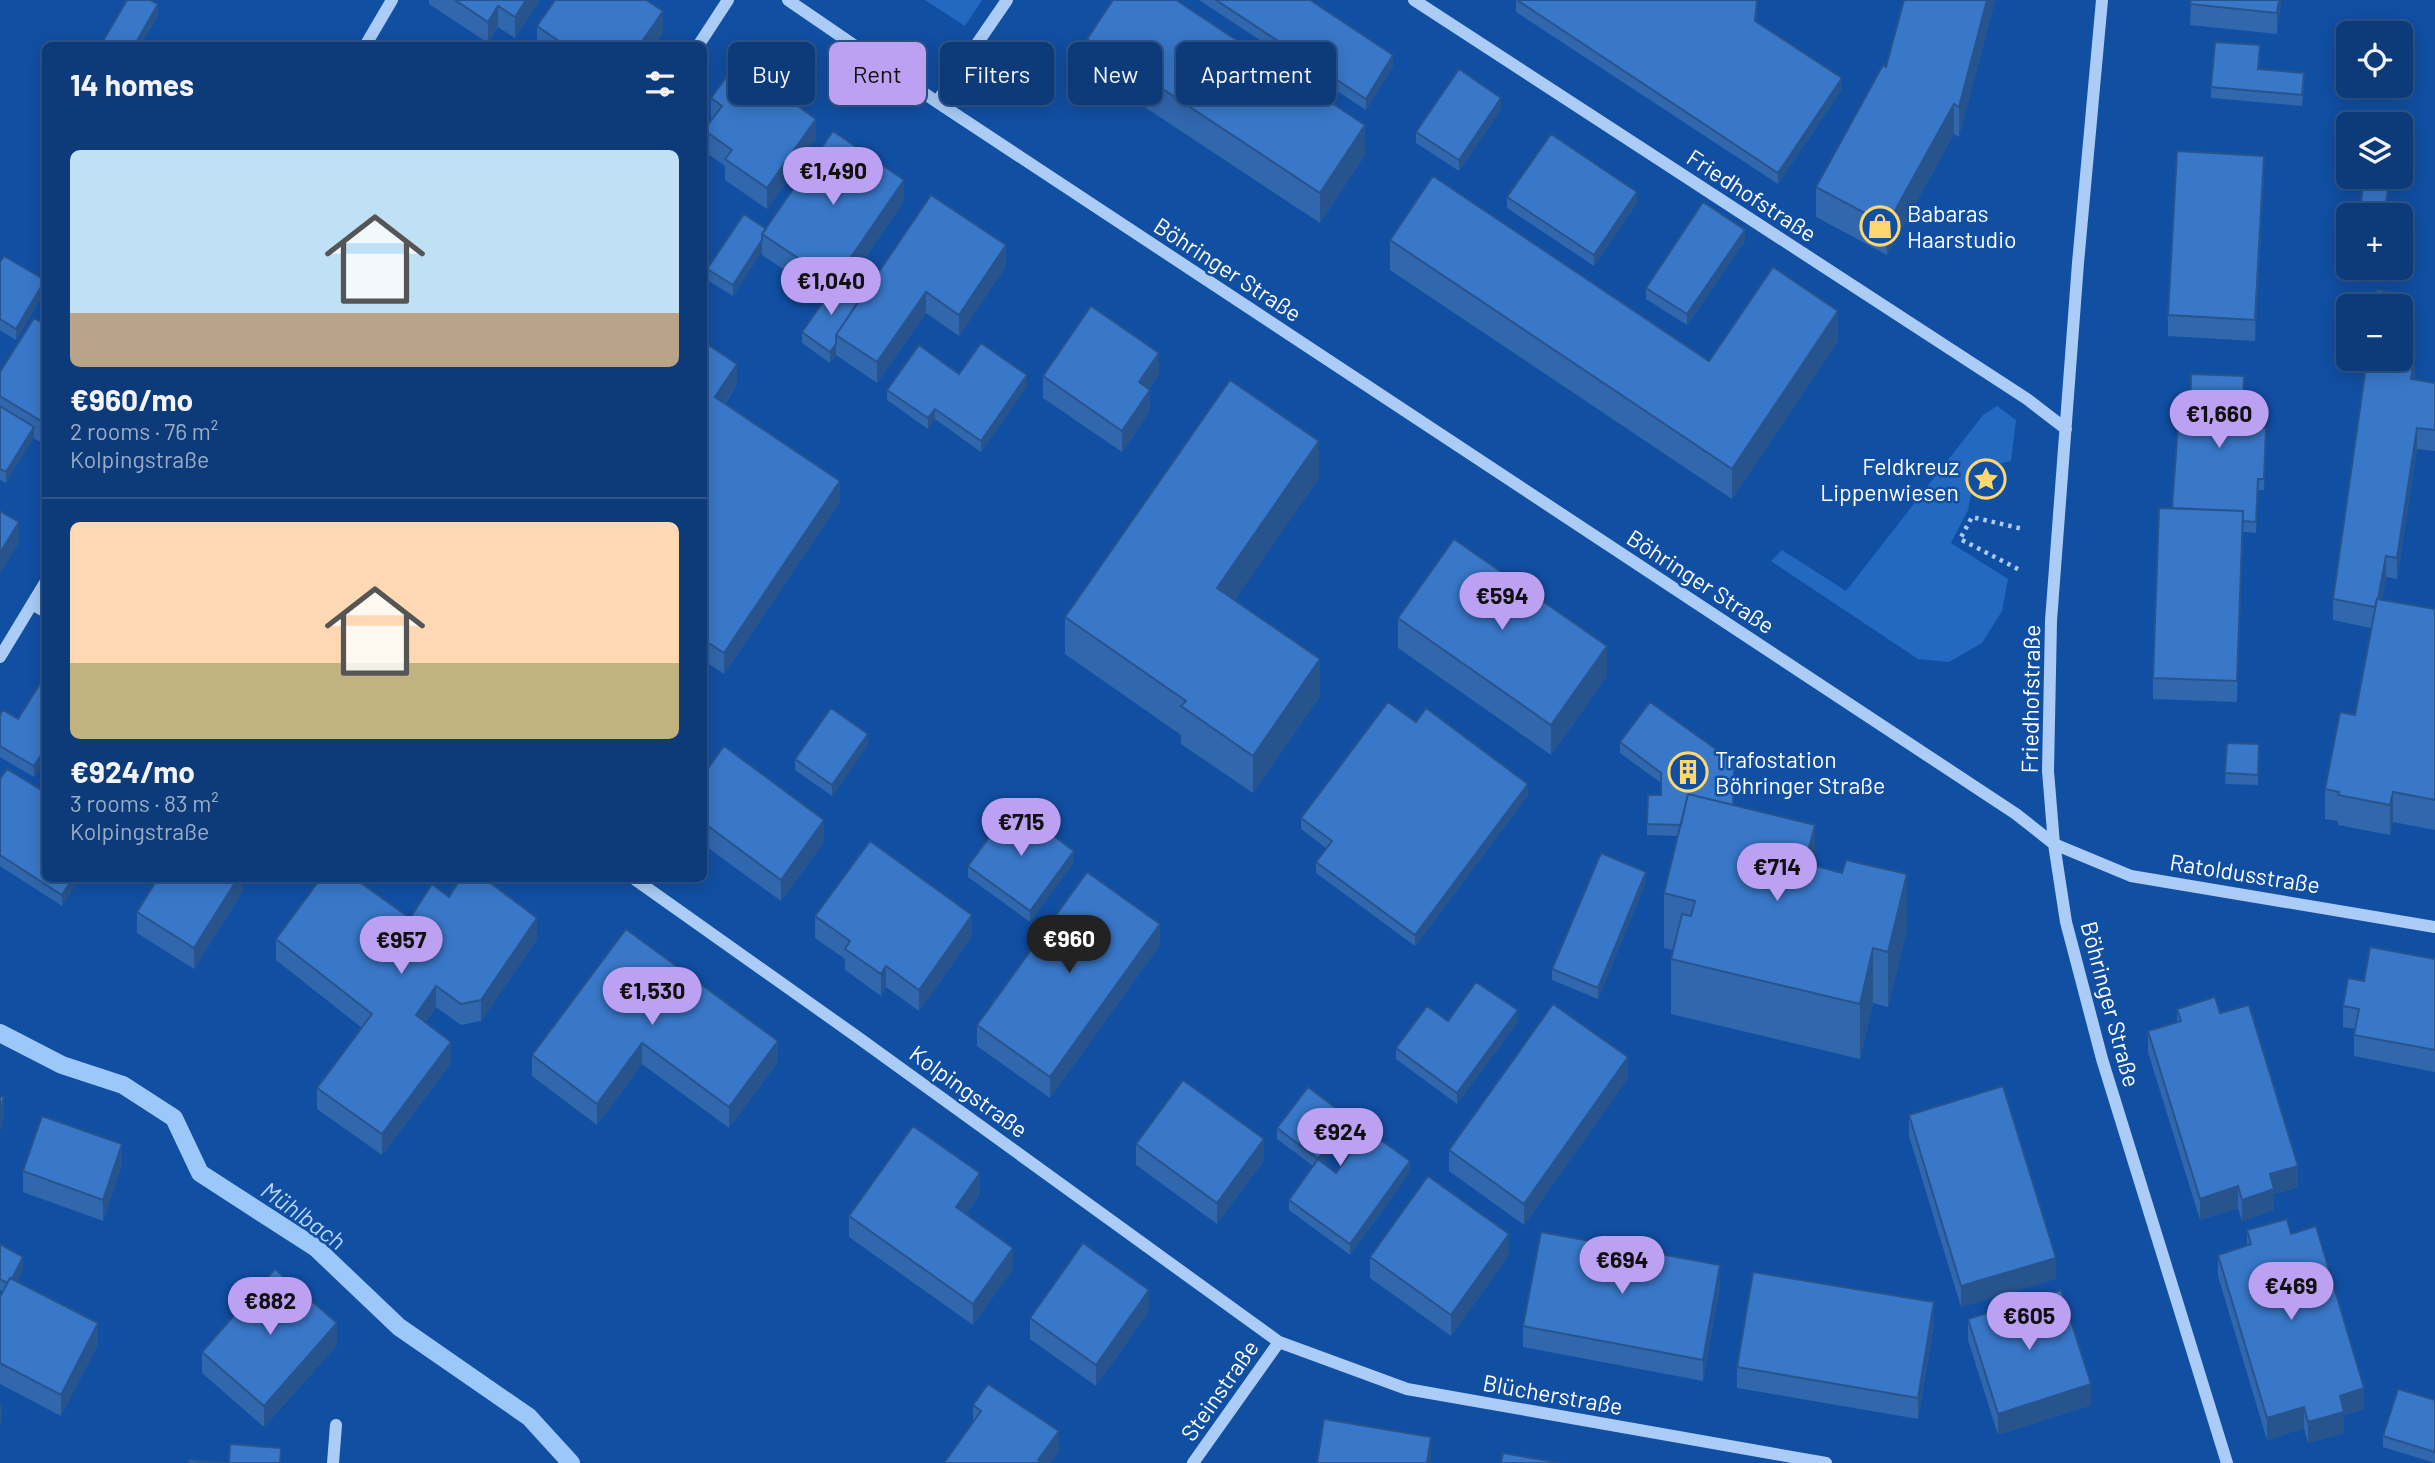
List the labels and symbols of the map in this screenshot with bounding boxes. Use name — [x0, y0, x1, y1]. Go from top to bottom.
street label: Friedhofstraße — [1682, 143, 1822, 247]
pin: €1,490 — [776, 148, 890, 207]
place label: Babaras Haarstudio — [1907, 199, 2017, 253]
shop icon: Babaras Haarstudio — [1859, 205, 1901, 247]
street label: Böhringer Straße — [1149, 211, 1307, 327]
pin: €1,040 — [774, 258, 888, 317]
pin: €1,660 — [2162, 391, 2276, 450]
place label: Feldkreuz Lippenwiesen — [1820, 452, 1959, 506]
place icon: Feldkreuz Lippenwiesen — [1965, 458, 2007, 500]
street label: Böhringer Straße — [1622, 523, 1780, 639]
pin: €594 — [1461, 572, 1543, 632]
street label: Friedhofstraße — [2015, 624, 2045, 774]
place label: Trafostation Böhringer Straße — [1715, 745, 1885, 799]
building icon: Trafostation Böhringer Straße — [1667, 751, 1709, 793]
pin: €715 — [980, 798, 1062, 858]
pin: €714 — [1736, 844, 1818, 903]
street label: Ratoldusstraße — [2168, 847, 2322, 899]
pin: €957 — [360, 916, 442, 976]
pin: €960 — [1028, 916, 1110, 975]
street label: Böhringer Straße — [2075, 918, 2147, 1090]
pin: €1,530 — [595, 968, 709, 1027]
street label: Kolpingstraße — [904, 1039, 1034, 1143]
pin: €924 — [1299, 1108, 1381, 1168]
water label: Mühlbach — [256, 1175, 352, 1255]
pin: €694 — [1581, 1236, 1663, 1296]
pin: €469 — [2250, 1262, 2332, 1322]
pin: €882 — [229, 1278, 311, 1337]
pin: €605 — [1988, 1292, 2070, 1352]
street label: Steinstraße — [1174, 1334, 1264, 1446]
street label: Blücherstraße — [1481, 1368, 1625, 1420]

